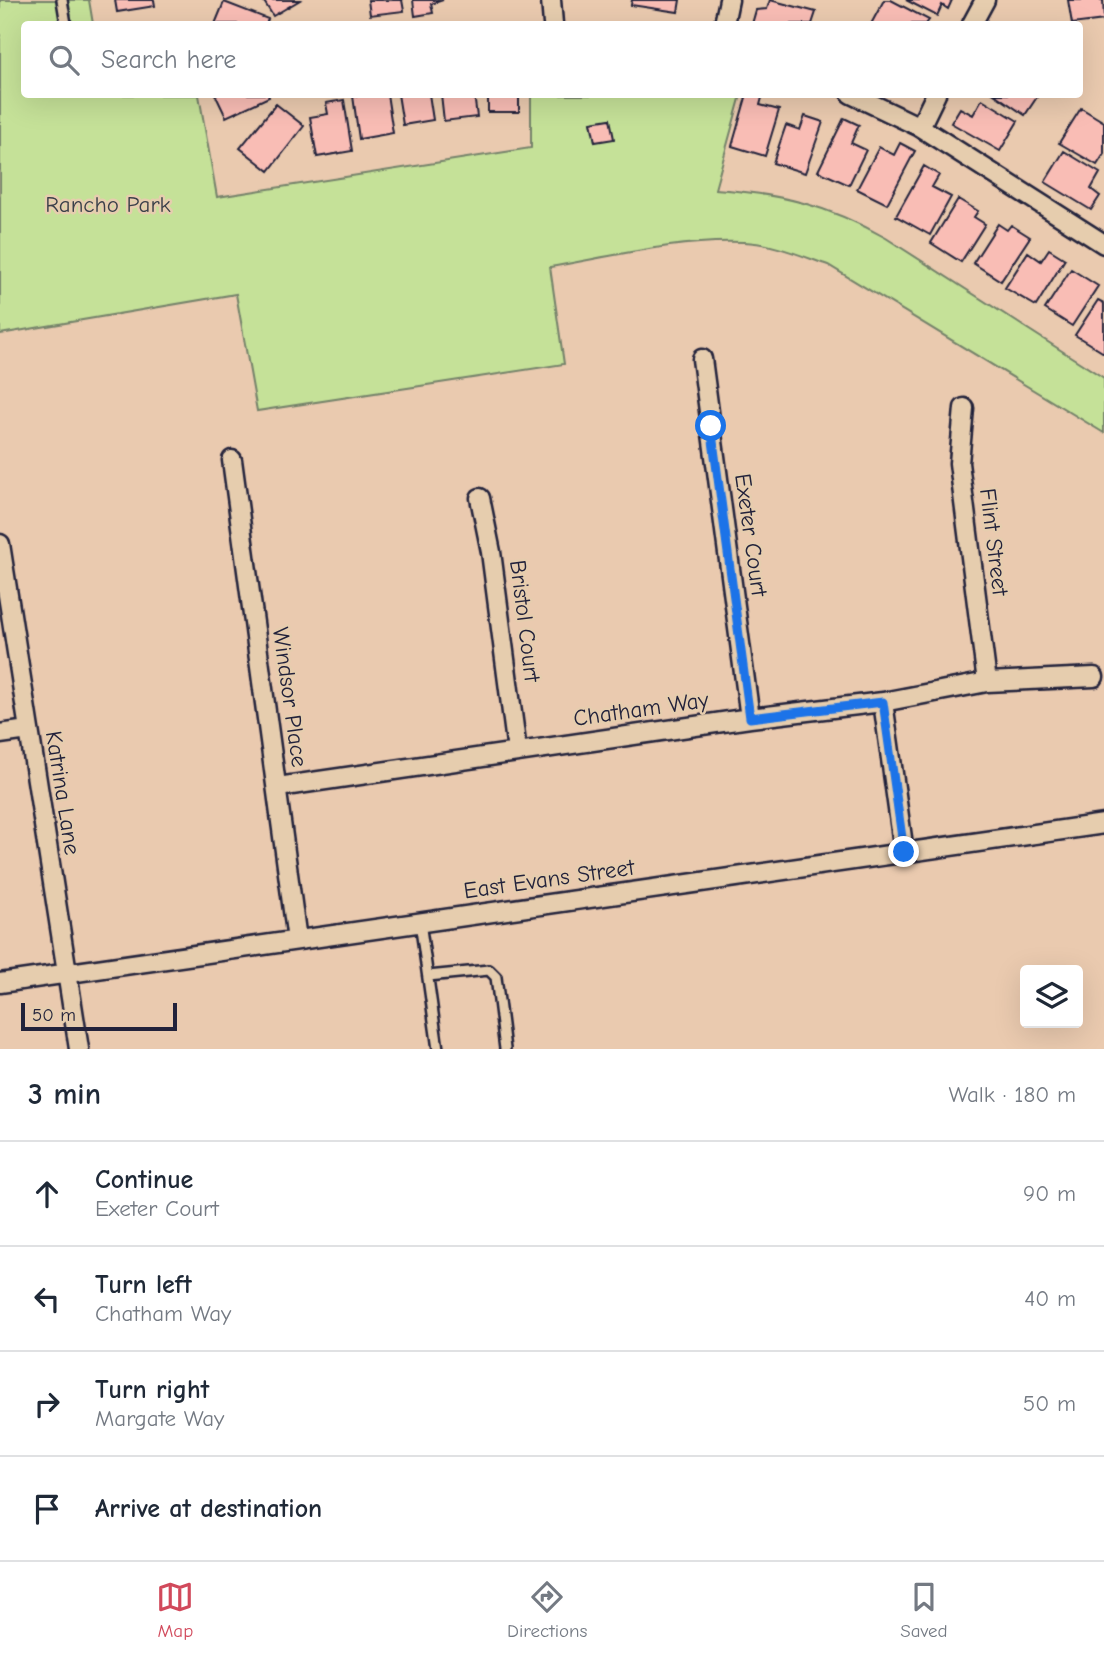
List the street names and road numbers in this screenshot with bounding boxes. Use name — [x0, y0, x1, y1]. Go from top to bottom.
street label: Exeter Court — [729, 472, 773, 600]
street label: Flint Street — [974, 487, 1014, 599]
street label: Bristol Court — [504, 558, 546, 685]
street label: Windsor Place — [267, 625, 313, 769]
street label: Chatham Way — [572, 686, 711, 732]
street label: Katrina Lane — [40, 729, 86, 857]
street label: East Evans Street — [462, 853, 637, 904]

